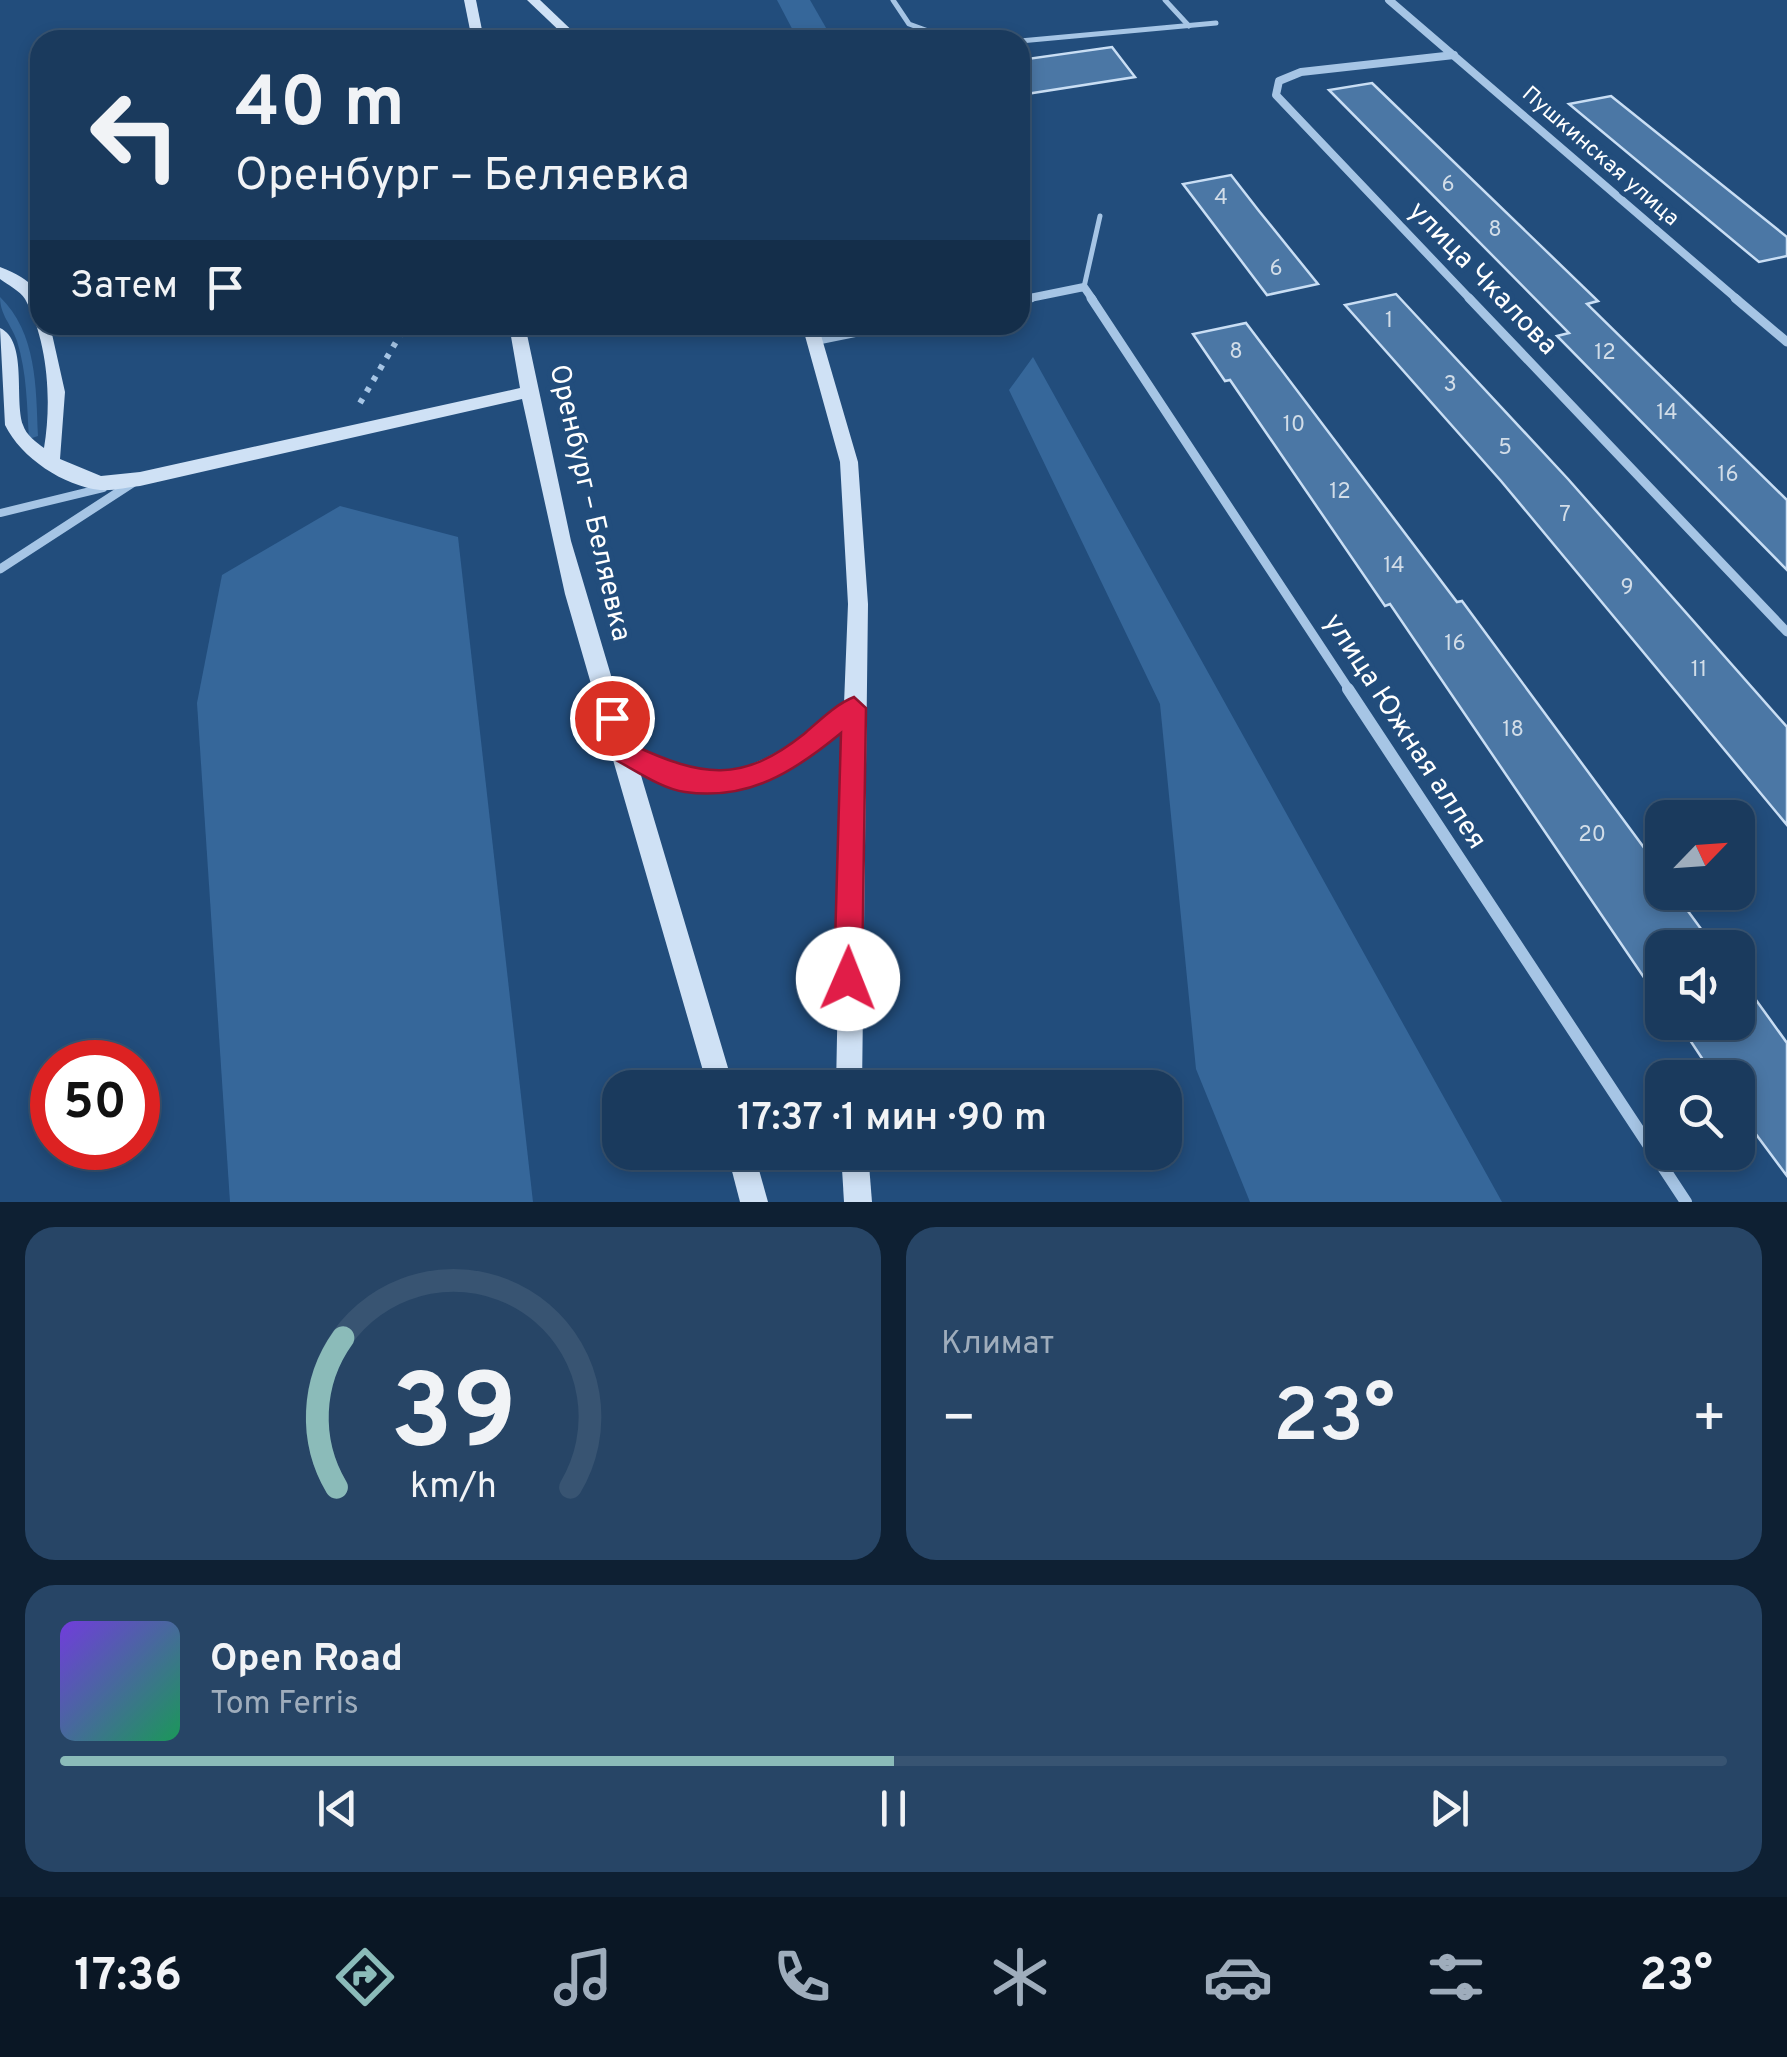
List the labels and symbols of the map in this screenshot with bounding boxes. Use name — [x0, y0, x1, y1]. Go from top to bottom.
street label: Пушкинская улица — [1516, 81, 1684, 233]
house number: 6 — [1441, 172, 1455, 199]
house number: 4 — [1214, 185, 1228, 212]
street label: улица Чкалова — [1399, 194, 1565, 364]
house number: 8 — [1488, 217, 1502, 244]
house number: 6 — [1269, 256, 1283, 283]
house number: 1 — [1385, 308, 1393, 335]
house number: 8 — [1229, 339, 1243, 366]
house number: 12 — [1594, 340, 1616, 367]
street label: Оренбург – Беляевка — [540, 361, 638, 645]
house number: 3 — [1443, 372, 1457, 399]
house number: 14 — [1656, 400, 1678, 427]
house number: 10 — [1283, 412, 1305, 439]
house number: 5 — [1498, 435, 1512, 462]
house number: 16 — [1717, 462, 1739, 489]
house number: 12 — [1329, 479, 1351, 506]
house number: 7 — [1559, 502, 1571, 529]
house number: 14 — [1383, 553, 1405, 580]
house number: 9 — [1620, 575, 1634, 602]
street label: улица Южная аллея — [1314, 607, 1494, 857]
house number: 16 — [1444, 631, 1466, 658]
house number: 11 — [1691, 657, 1707, 684]
pin — [570, 676, 655, 761]
house number: 18 — [1502, 717, 1524, 744]
north arrow — [1645, 800, 1755, 910]
house number: 20 — [1578, 822, 1606, 849]
position arrow — [796, 927, 900, 1031]
speed limit sign: 50 — [30, 1040, 160, 1170]

